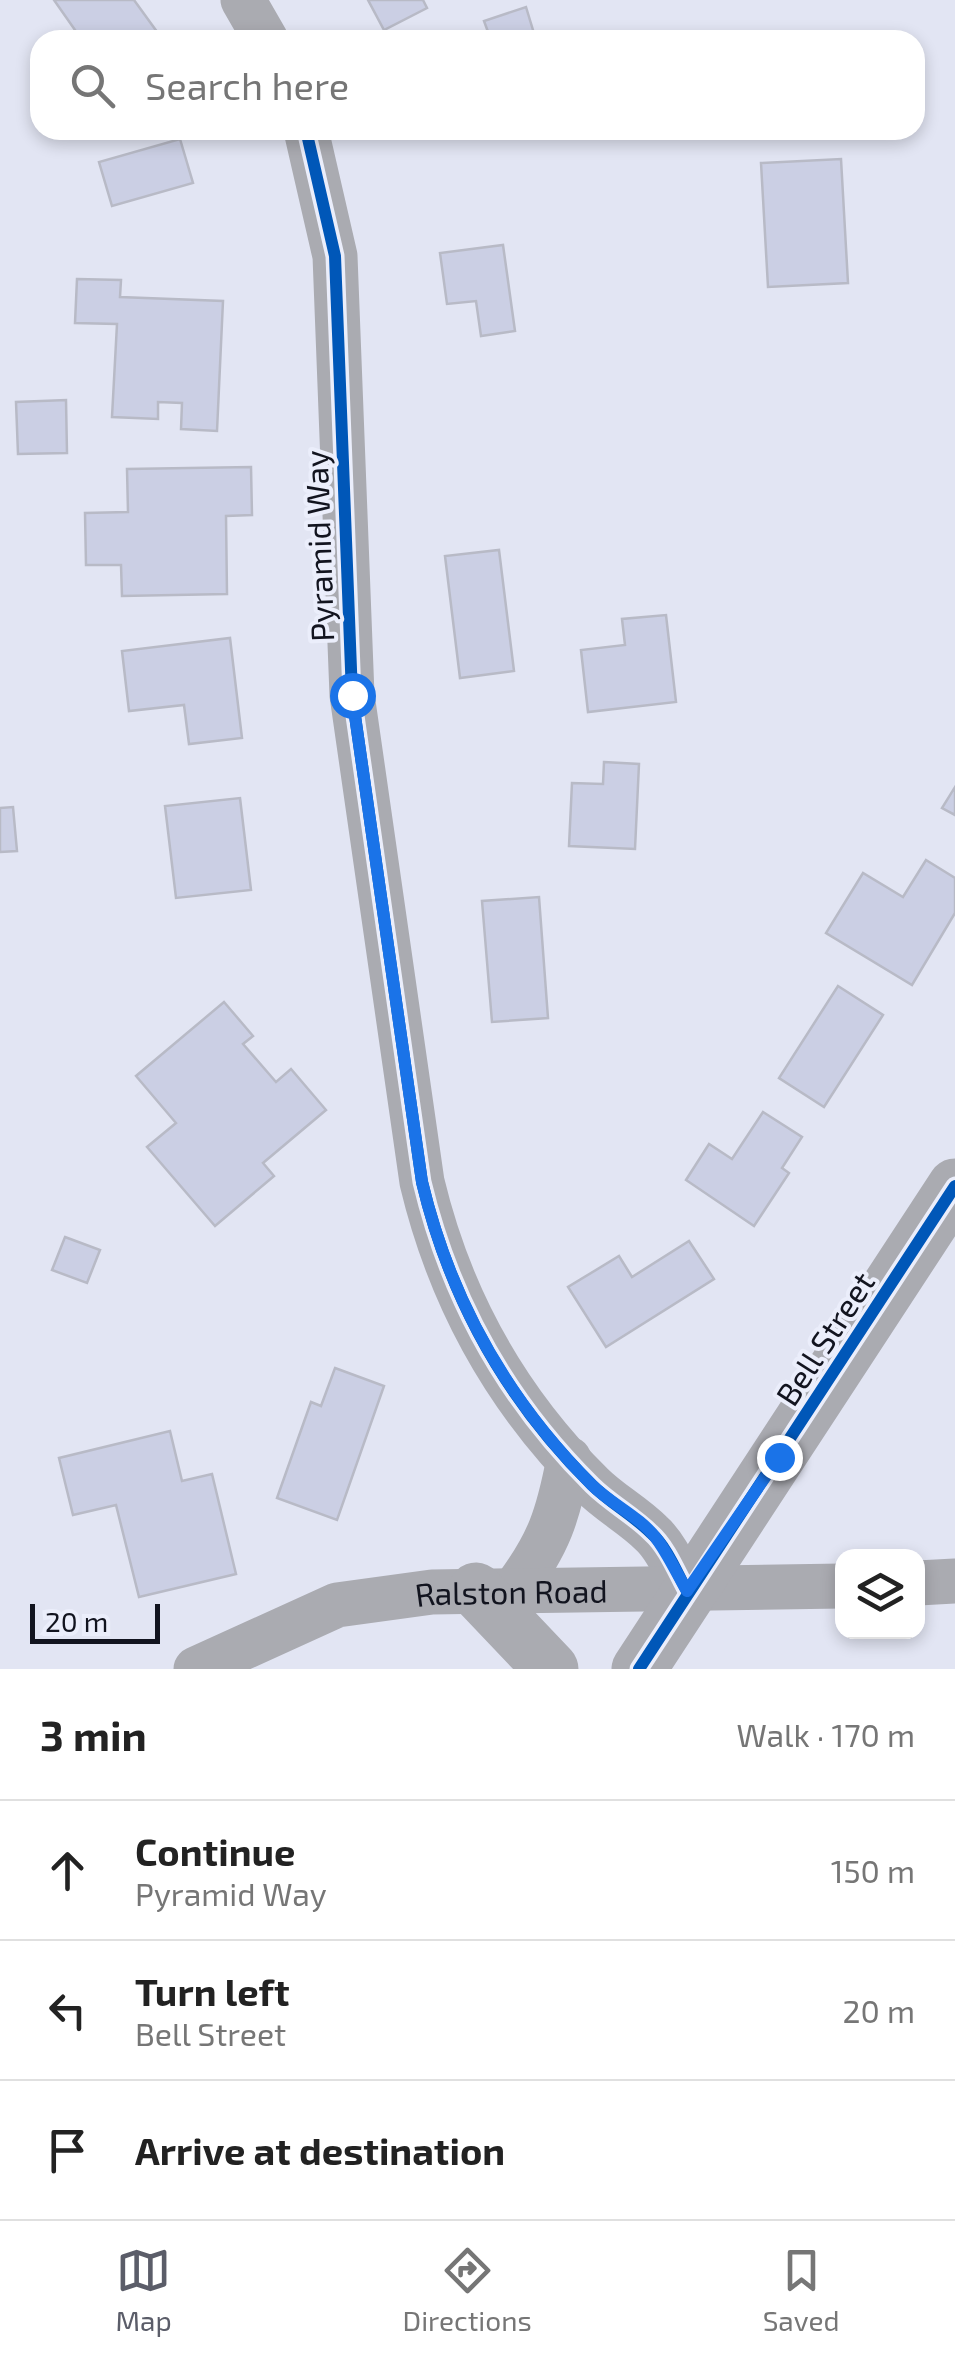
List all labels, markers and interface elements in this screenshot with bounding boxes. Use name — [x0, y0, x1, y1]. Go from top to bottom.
search box — [30, 30, 925, 140]
icon: search — [65, 58, 120, 113]
text: Search here — [145, 62, 349, 108]
street label: Pyramid Way — [296, 449, 340, 642]
route start — [330, 673, 376, 719]
street label: Bell Street — [767, 1264, 881, 1412]
route end — [757, 1435, 803, 1481]
map controls — [835, 1549, 925, 1639]
button: layers — [835, 1549, 925, 1639]
street label: Ralston Road — [412, 1570, 608, 1613]
scale bar — [30, 1599, 160, 1644]
text: 20 m — [45, 1604, 108, 1638]
text: 3 min — [40, 1709, 147, 1759]
text: Walk · 170 m — [737, 1715, 915, 1753]
text: Continue — [135, 1828, 295, 1874]
icon: ahead — [40, 1843, 95, 1898]
text: 150 m — [831, 1851, 915, 1889]
text: Pyramid Way — [135, 1874, 327, 1912]
text: Turn left — [135, 1968, 290, 2014]
icon: left — [40, 1983, 95, 2038]
text: 20 m — [843, 1991, 915, 2029]
text: Bell Street — [135, 2014, 286, 2052]
icon: arrive — [40, 2123, 95, 2178]
text: Arrive at destination — [135, 2127, 505, 2173]
tab: Map — [115, 2243, 172, 2337]
tab: Directions — [403, 2243, 532, 2337]
tab: Saved — [763, 2243, 840, 2337]

